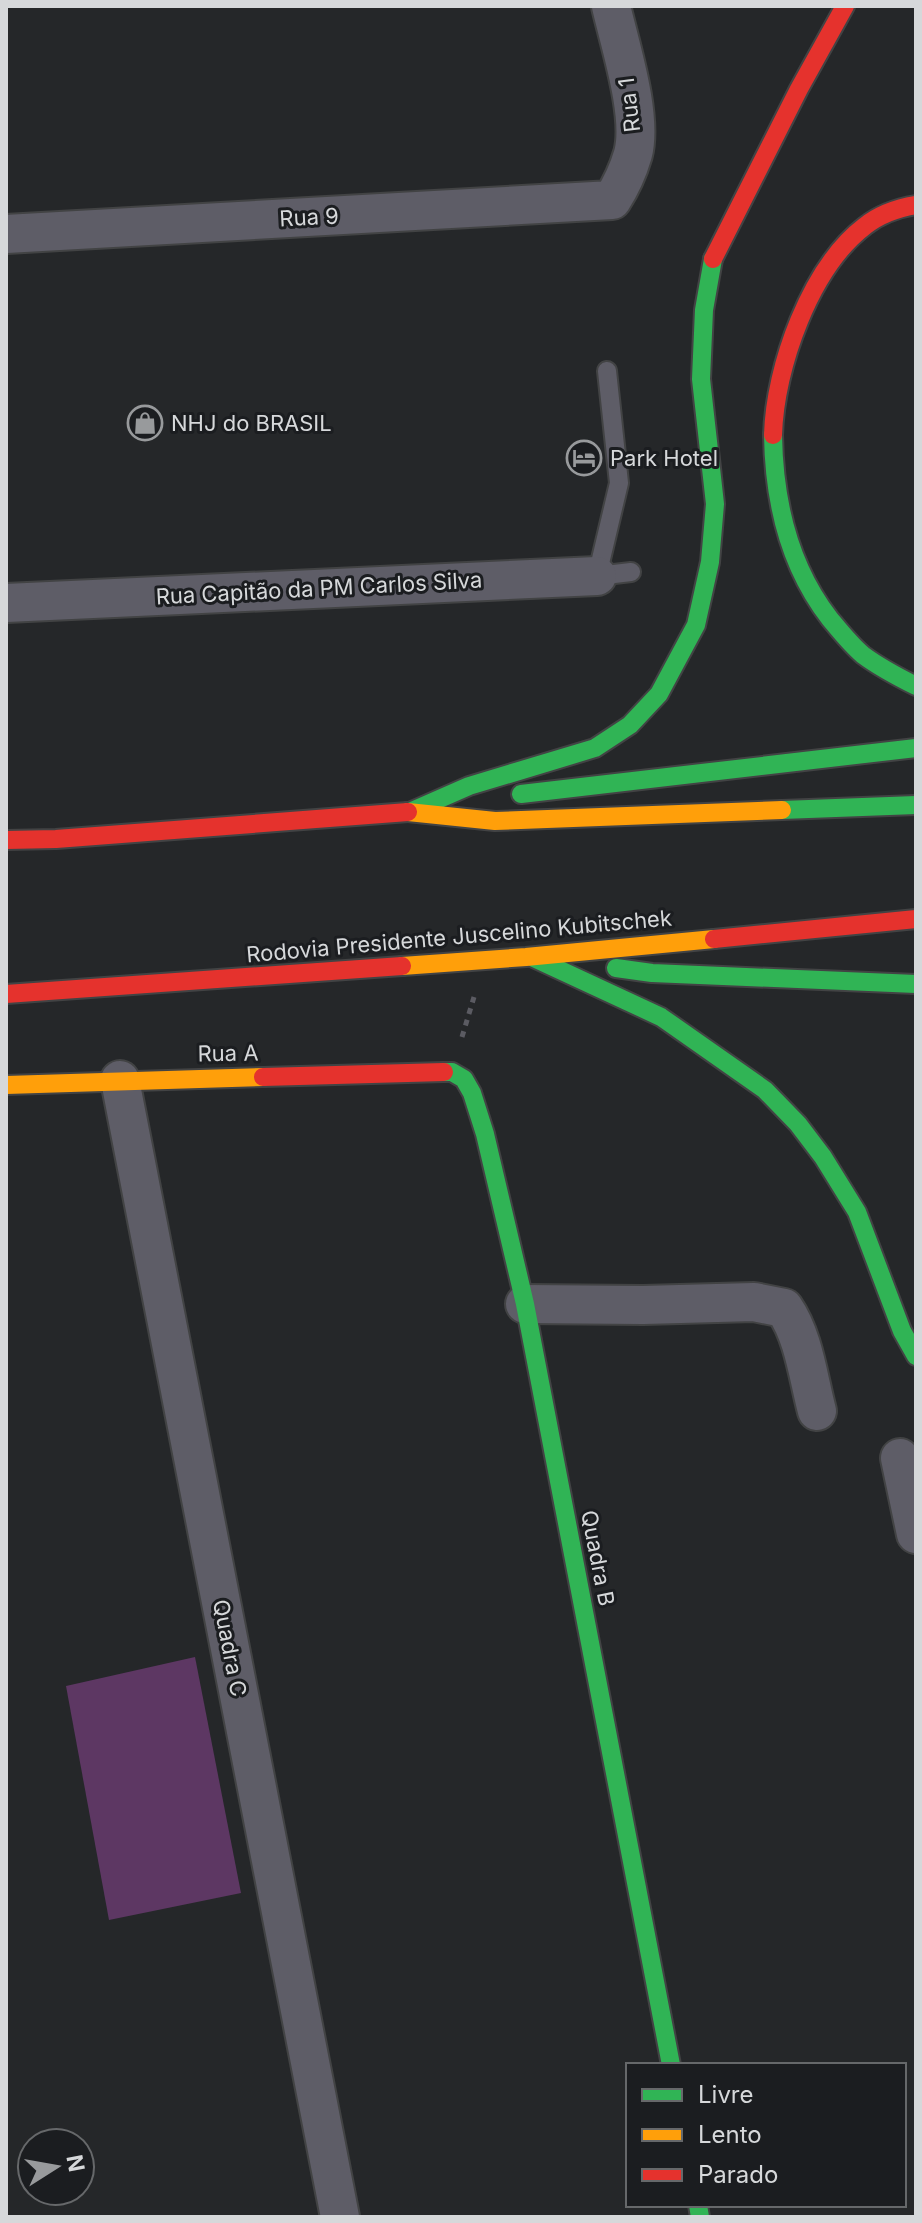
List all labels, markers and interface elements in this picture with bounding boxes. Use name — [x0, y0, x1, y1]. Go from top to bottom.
street label: Rua 1 — [613, 76, 645, 134]
street label: Rua 9 — [279, 202, 339, 232]
shop icon: NHJ do BRASIL — [126, 404, 164, 442]
place label: NHJ do BRASIL — [171, 410, 332, 436]
hotel icon: Park Hotel — [565, 439, 603, 477]
place label: Park Hotel — [610, 445, 718, 471]
street label: Rua Capitão da PM Carlos Silva — [155, 566, 483, 610]
street label: Rodovia Presidente Juscelino Kubitschek — [245, 904, 673, 968]
street label: Rua A — [197, 1039, 259, 1067]
street label: Quadra B — [576, 1508, 620, 1608]
street label: Quadra C — [208, 1597, 252, 1699]
legend — [626, 2063, 906, 2207]
text: Livre — [698, 2080, 754, 2109]
text: Lento — [698, 2120, 762, 2149]
north arrow — [16, 2127, 96, 2207]
text: N — [61, 2152, 90, 2174]
text: Parado — [698, 2160, 778, 2189]

